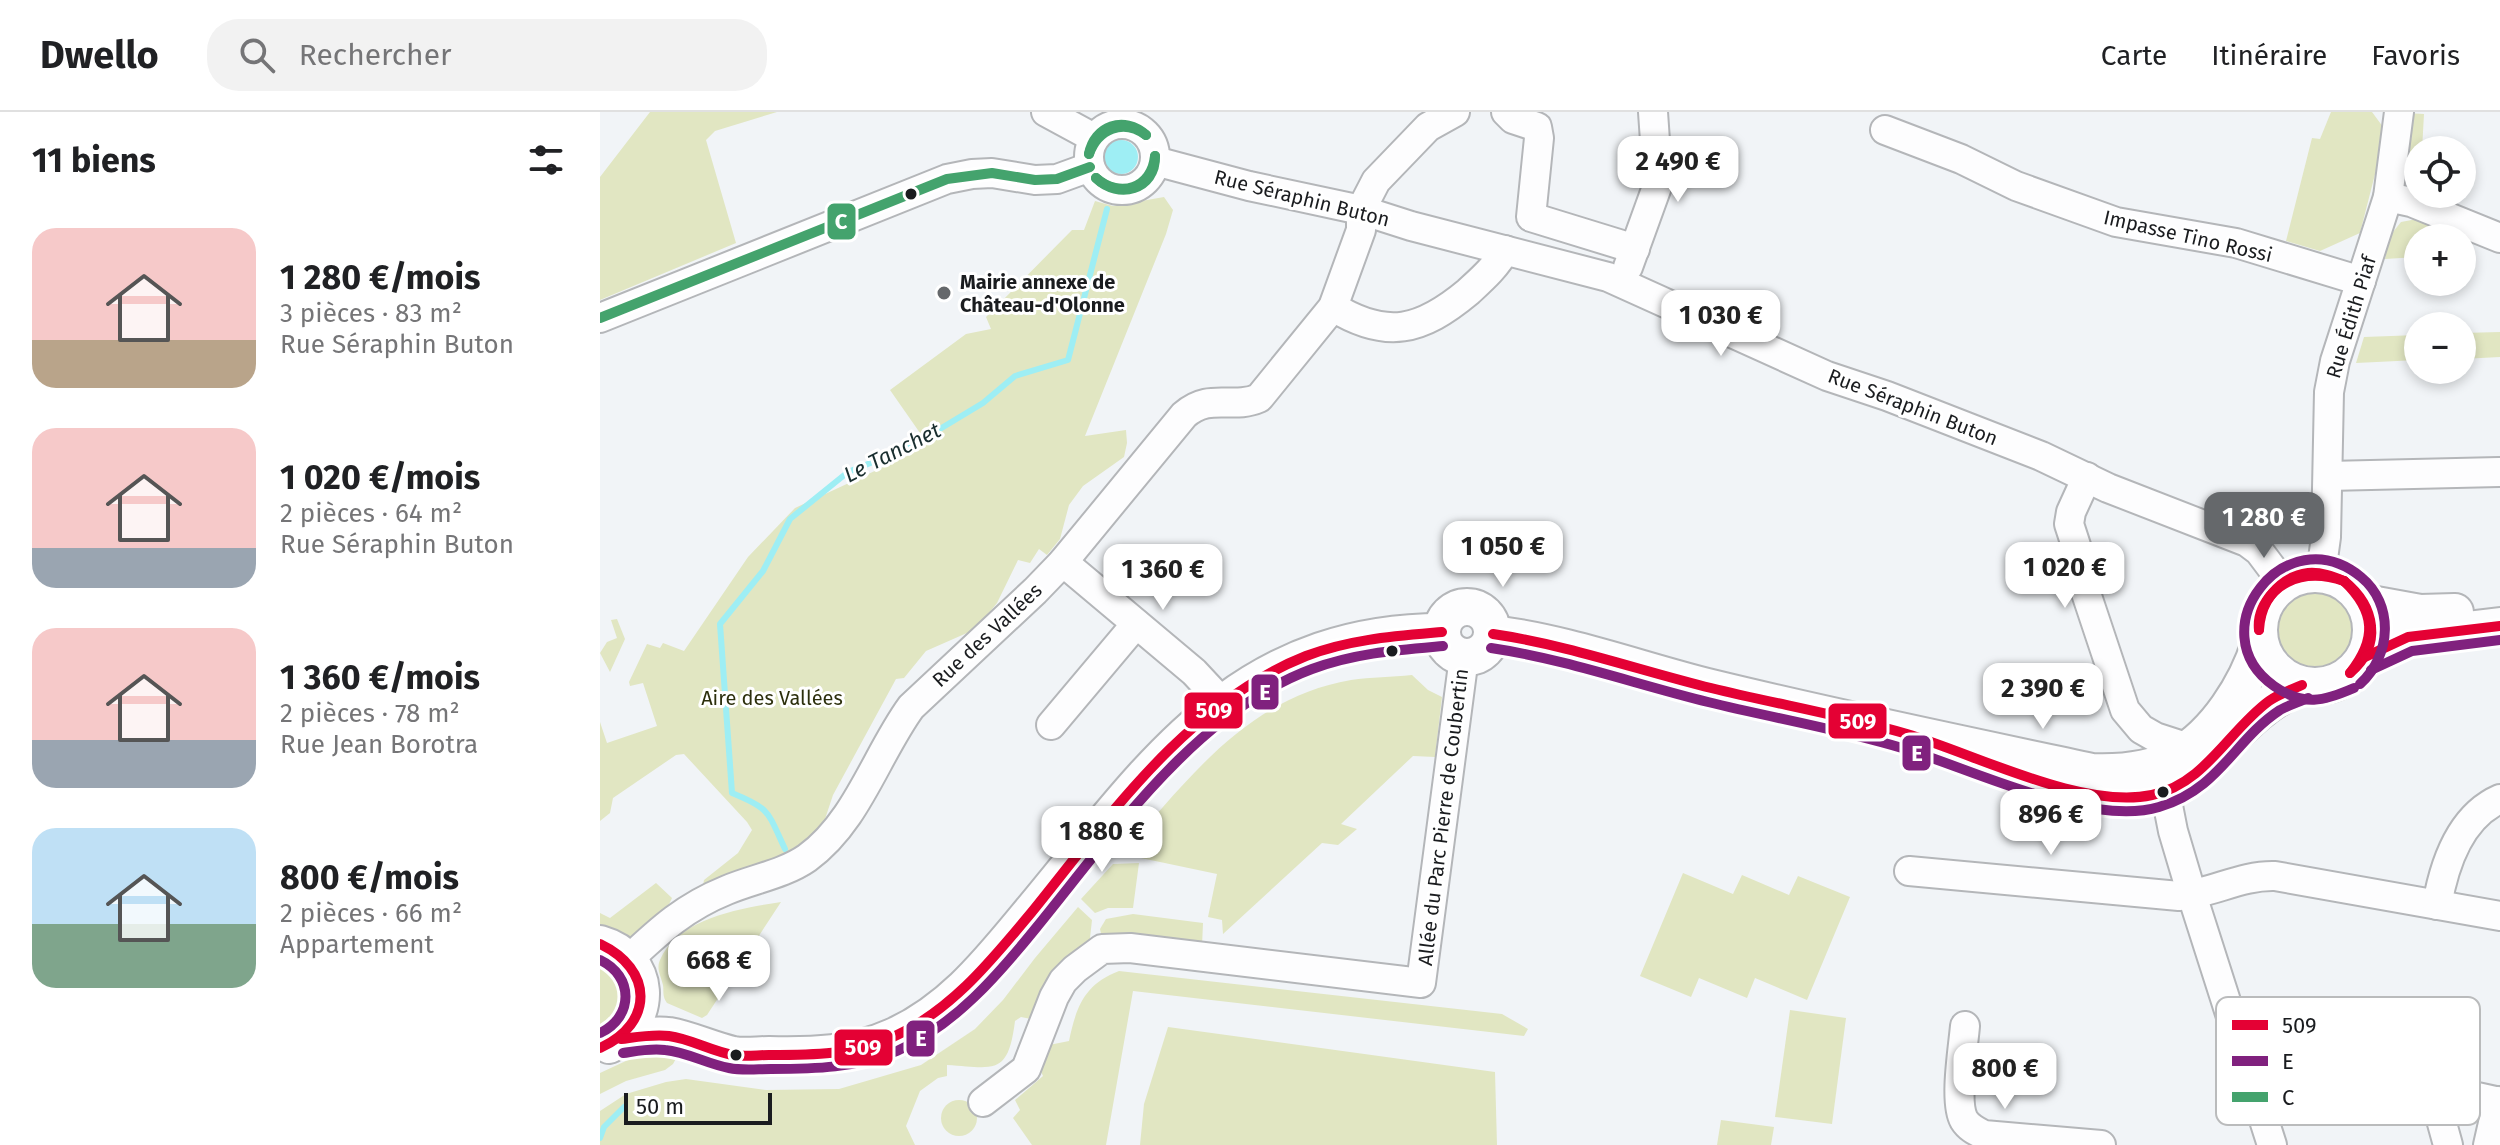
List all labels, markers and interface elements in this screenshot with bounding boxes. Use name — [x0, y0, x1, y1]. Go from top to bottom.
search box — [207, 19, 767, 91]
text: Dwello — [40, 32, 159, 78]
icon: search — [235, 33, 279, 77]
text: Rechercher — [299, 37, 452, 73]
text: Carte — [2101, 39, 2167, 72]
text: Itinéraire — [2211, 39, 2327, 72]
text: Favoris — [2371, 39, 2460, 72]
pin: 2 490 € — [1604, 136, 1752, 204]
map controls — [2404, 136, 2476, 384]
button: locate — [2404, 136, 2476, 208]
icon: filters — [524, 138, 568, 182]
text: 11 biens — [32, 140, 156, 181]
text: 2 490 € — [1635, 146, 1721, 177]
street label: Rue Séraphin Buton — [1212, 165, 1392, 231]
unlabelled marker — [903, 186, 919, 202]
line badge: C — [826, 202, 857, 241]
street label: Impasse Tino Rossi — [2101, 205, 2275, 267]
text: C — [835, 208, 848, 235]
button: + — [2404, 224, 2476, 296]
street label: Rue Édith Piaf — [2321, 252, 2381, 381]
text: 1 280 €/mois — [280, 257, 480, 298]
icon: home — [96, 260, 192, 356]
place label: Mairie annexe de Château-d'Olonne — [960, 270, 1125, 317]
marker: Mairie annexe de Château-d'Olonne — [935, 284, 953, 302]
pin: 1 030 € — [1647, 290, 1795, 358]
text: 3 pièces · 83 m² — [280, 298, 462, 329]
text: 1 030 € — [1679, 300, 1763, 331]
button: − — [2404, 312, 2476, 384]
text: Rue Séraphin Buton — [280, 329, 514, 360]
street label: Rue Séraphin Buton — [1825, 364, 2001, 450]
water label: Le Tanchet — [839, 416, 945, 488]
text: 1 020 €/mois — [280, 457, 480, 498]
icon: home — [96, 460, 192, 556]
pin: 1 280 € — [2190, 492, 2338, 560]
text: 2 pièces · 64 m² — [280, 498, 462, 529]
text: 1 280 € — [2222, 502, 2306, 533]
pin: 1 050 € — [1429, 521, 1577, 589]
text: Rue Séraphin Buton — [280, 529, 514, 560]
text: 1 050 € — [1461, 531, 1545, 562]
pin: 1 020 € — [1991, 542, 2139, 610]
pin: 1 360 € — [1089, 544, 1237, 612]
text: 1 020 € — [2023, 552, 2107, 583]
text: 1 360 € — [1121, 554, 1205, 585]
street label: Rue des Vallées — [927, 578, 1047, 692]
unlabelled marker — [1384, 643, 1400, 659]
text: 1 360 €/mois — [280, 657, 480, 698]
icon: home — [96, 660, 192, 756]
pin: 2 390 € — [1969, 663, 2117, 731]
street label: Allée du Parc Pierre de Coubertin — [1413, 667, 1473, 967]
line badge: E — [1250, 673, 1280, 711]
text: 2 390 € — [2001, 673, 2085, 704]
text: E — [1259, 679, 1271, 706]
park label: Aire des Vallées — [701, 686, 843, 710]
line badge: 509 — [1183, 691, 1244, 730]
text: 509 — [1196, 697, 1232, 724]
text: 2 pièces · 78 m² — [280, 698, 460, 729]
line badge: 509 — [1827, 702, 1888, 740]
text: 509 — [1840, 708, 1876, 735]
text: Rue Jean Borotra — [280, 729, 478, 760]
line badge: E — [1901, 734, 1932, 772]
text: E — [1911, 740, 1923, 767]
unlabelled marker — [2155, 784, 2171, 800]
pin: 896 € — [1995, 789, 2107, 857]
text: 896 € — [2018, 799, 2084, 830]
pin: 1 880 € — [1028, 806, 1176, 874]
text: 1 880 € — [1059, 816, 1145, 847]
text: 800 €/mois — [280, 857, 459, 898]
icon: home — [96, 860, 192, 956]
text: 2 pièces · 66 m² — [280, 898, 462, 929]
text: Appartement — [280, 929, 434, 960]
pin: 668 € — [663, 935, 775, 1003]
text: 668 € — [686, 945, 752, 976]
legend — [2216, 997, 2480, 1125]
text: 509 — [2282, 1012, 2317, 1039]
line badge: E — [905, 1019, 936, 1058]
text: E — [915, 1025, 927, 1052]
line badge: 509 — [833, 1028, 894, 1067]
text: 509 — [845, 1034, 881, 1061]
pin: 800 € — [1949, 1043, 2061, 1111]
unlabelled marker — [728, 1047, 744, 1063]
text: E — [2282, 1048, 2294, 1075]
text: 800 € — [1971, 1053, 2039, 1084]
text: C — [2282, 1084, 2294, 1111]
scale bar — [624, 1089, 772, 1125]
text: 50 m — [636, 1093, 684, 1120]

